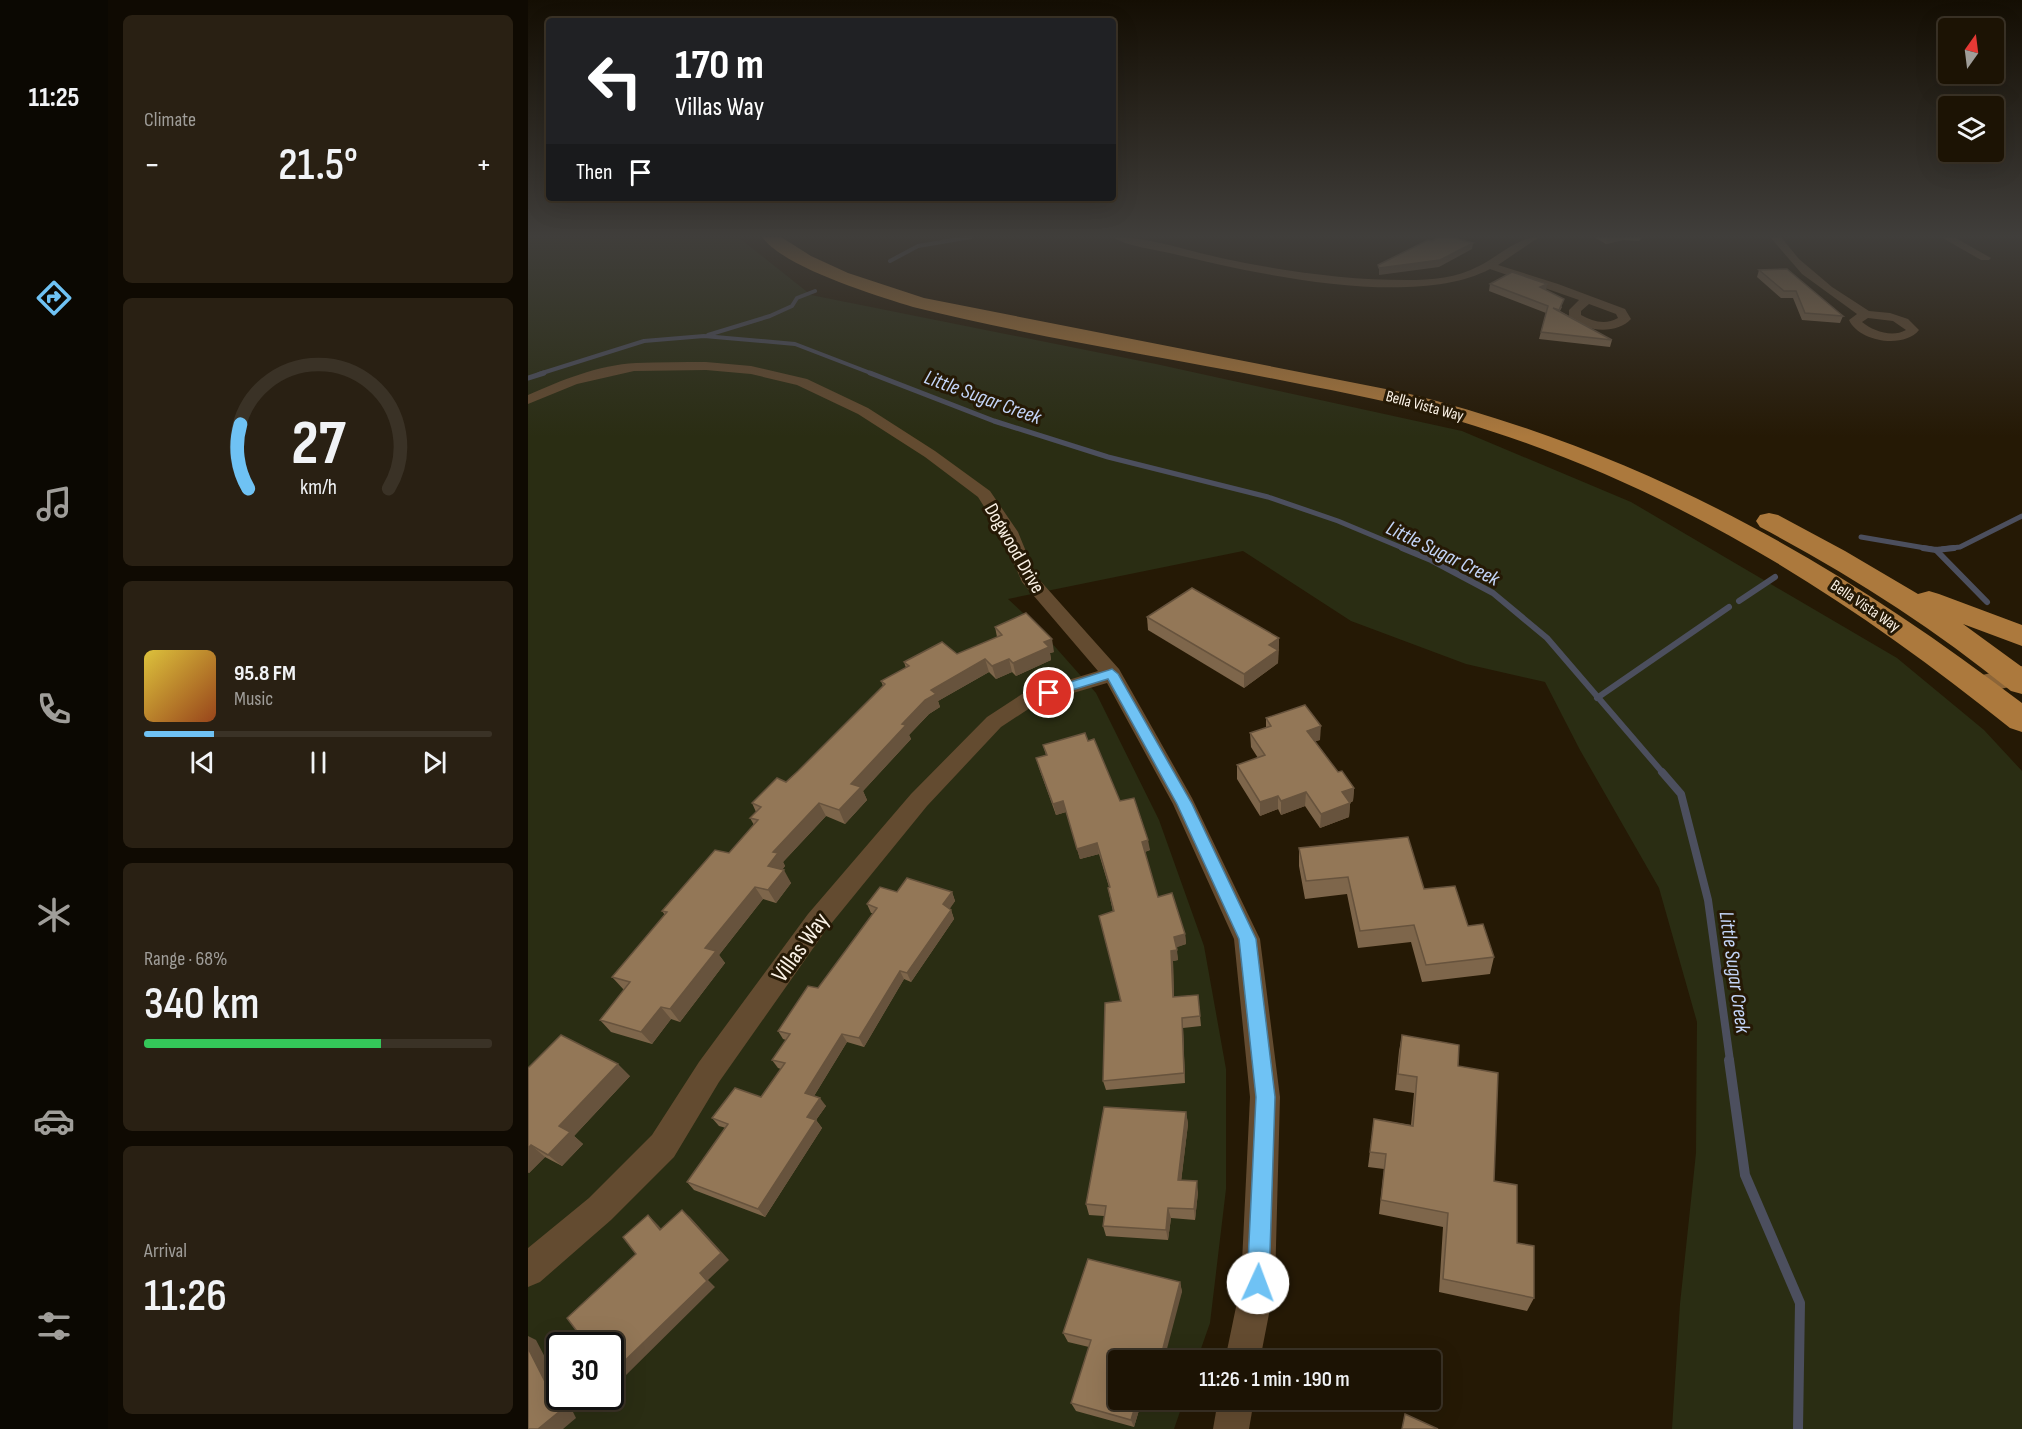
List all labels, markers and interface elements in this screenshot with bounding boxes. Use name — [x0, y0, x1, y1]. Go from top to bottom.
north arrow — [1938, 18, 2004, 84]
map controls — [1938, 18, 2004, 162]
text: 170 m — [675, 40, 764, 91]
icon: left — [576, 42, 654, 120]
text: 11:25 — [29, 82, 79, 114]
text: Villas Way — [675, 91, 764, 123]
button: layers — [1938, 96, 2004, 162]
text: Climate — [144, 108, 196, 132]
text: 21.5° — [278, 138, 358, 193]
text: − — [144, 145, 160, 185]
text: + — [476, 145, 492, 185]
icon: arrive — [624, 156, 657, 189]
text: Then — [576, 159, 612, 186]
icon: directions — [33, 277, 75, 319]
water label: Little Sugar Creek — [921, 365, 1046, 431]
street label: Bella Vista Way — [1384, 387, 1466, 426]
text: 27 — [291, 407, 346, 482]
text: km/h — [299, 475, 337, 500]
icon: music — [33, 483, 75, 525]
street label: Dogwood Drive — [979, 499, 1050, 598]
water label: Little Sugar Creek — [1382, 515, 1504, 592]
street label: Bella Vista Way — [1827, 576, 1904, 636]
text: 95.8 FM — [234, 660, 296, 687]
pin — [1023, 667, 1074, 718]
icon: arrive — [1032, 676, 1065, 709]
text: Music — [234, 687, 273, 711]
icon: phone — [33, 688, 75, 730]
icon: previous — [186, 746, 219, 779]
icon: pause — [302, 746, 335, 779]
icon: next — [418, 746, 451, 779]
icon: climate — [33, 894, 75, 936]
street label: Villas Way — [765, 907, 835, 988]
water label: Little Sugar Creek — [1714, 910, 1756, 1036]
text: Range · 68% — [144, 947, 228, 971]
text: 340 km — [144, 977, 259, 1032]
icon: car — [33, 1100, 75, 1142]
text: Arrival — [144, 1239, 187, 1263]
position arrow — [1226, 1251, 1290, 1315]
text: 11:26 — [144, 1269, 227, 1324]
icon: filters — [33, 1305, 75, 1347]
speed limit sign: 30 — [546, 1332, 624, 1410]
text: 11:26 · 1 min · 190 m — [1199, 1366, 1350, 1393]

